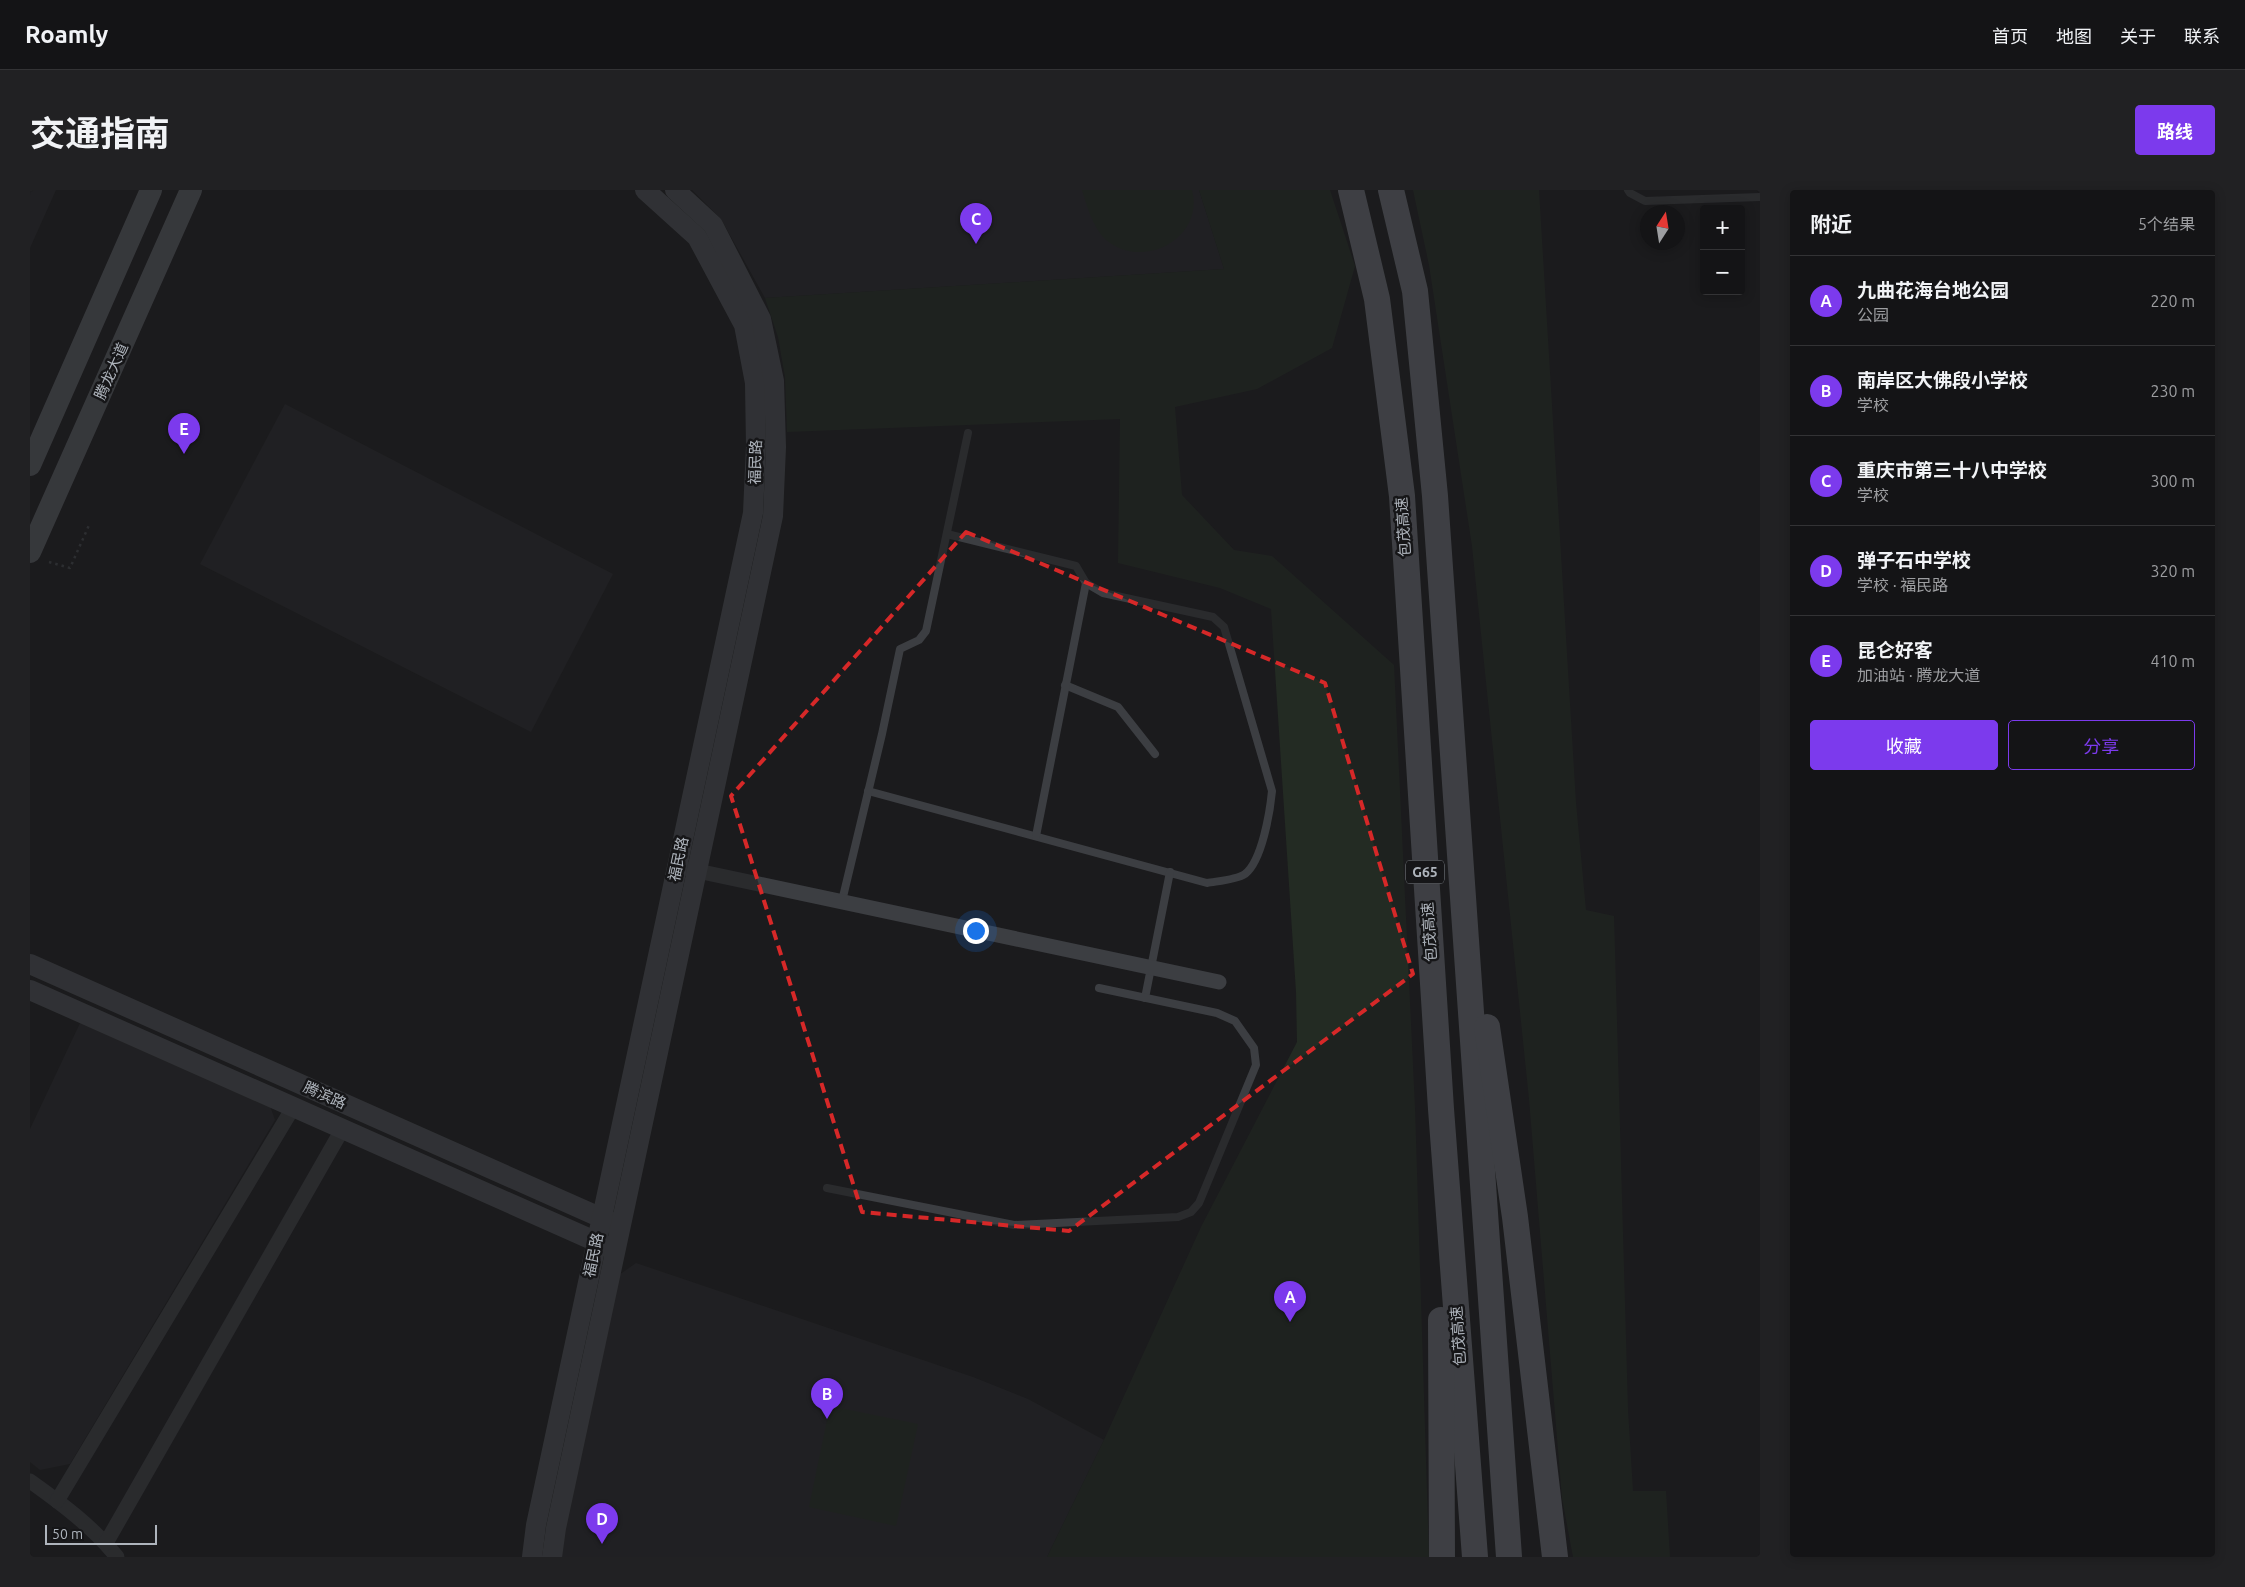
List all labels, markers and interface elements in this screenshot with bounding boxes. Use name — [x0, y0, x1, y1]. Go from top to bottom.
text: Roamly — [25, 21, 108, 48]
text: 首页 — [1992, 26, 2028, 46]
text: 地图 — [2056, 26, 2092, 46]
text: 关于 — [2120, 26, 2156, 46]
text: 联系 — [2184, 26, 2220, 46]
button: 路线 — [2135, 105, 2215, 155]
text: 交通指南 — [30, 113, 170, 153]
pin: C — [960, 203, 992, 244]
north arrow — [1640, 205, 1685, 250]
map controls — [1700, 205, 1745, 295]
button: + — [1700, 205, 1745, 250]
text: 附近 — [1810, 212, 1852, 236]
text: 5个结果 — [2138, 215, 2195, 233]
button: − — [1700, 250, 1745, 295]
text: 九曲花海台地公园 — [1857, 279, 2009, 301]
text: A — [1820, 292, 1832, 310]
text: 220 m — [2150, 292, 2195, 310]
text: 公园 — [1857, 306, 1889, 324]
street label: 腾龙大道 — [91, 340, 131, 402]
text: 南岸区大佛段小学校 — [1857, 369, 2028, 391]
text: B — [1821, 382, 1831, 400]
text: 230 m — [2150, 382, 2195, 400]
text: 学校 — [1857, 396, 1889, 414]
pin: E — [168, 413, 200, 454]
street label: 福民路 — [746, 439, 764, 485]
text: 重庆市第三十八中学校 — [1857, 459, 2047, 481]
text: C — [1821, 472, 1831, 490]
text: 300 m — [2150, 472, 2195, 490]
text: 学校 — [1857, 486, 1889, 504]
street label: 包茂高速 — [1392, 496, 1414, 558]
text: 弹子石中学校 — [1857, 549, 1971, 571]
text: D — [1820, 562, 1832, 580]
text: 320 m — [2150, 562, 2195, 580]
text: 学校 · 福民路 — [1857, 576, 1948, 594]
text: 昆仑好客 — [1857, 639, 1933, 661]
text: E — [1821, 652, 1831, 670]
text: 410 m — [2150, 652, 2195, 670]
text: 加油站 · 腾龙大道 — [1857, 666, 1980, 684]
button: 收藏 — [1810, 720, 1998, 770]
button: 分享 — [2008, 720, 2195, 770]
street label: 福民路 — [665, 835, 691, 883]
road number: G65 — [1406, 860, 1444, 884]
street label: 包茂高速 — [1418, 901, 1440, 963]
your location — [963, 918, 989, 944]
street label: 腾滨路 — [301, 1078, 349, 1112]
street label: 福民路 — [580, 1231, 606, 1279]
pin: A — [1274, 1281, 1306, 1322]
street label: 包茂高速 — [1447, 1305, 1469, 1367]
pin: B — [811, 1378, 843, 1419]
pin: D — [586, 1503, 618, 1544]
scale bar — [45, 1522, 158, 1545]
text: 50 m — [52, 1526, 83, 1542]

